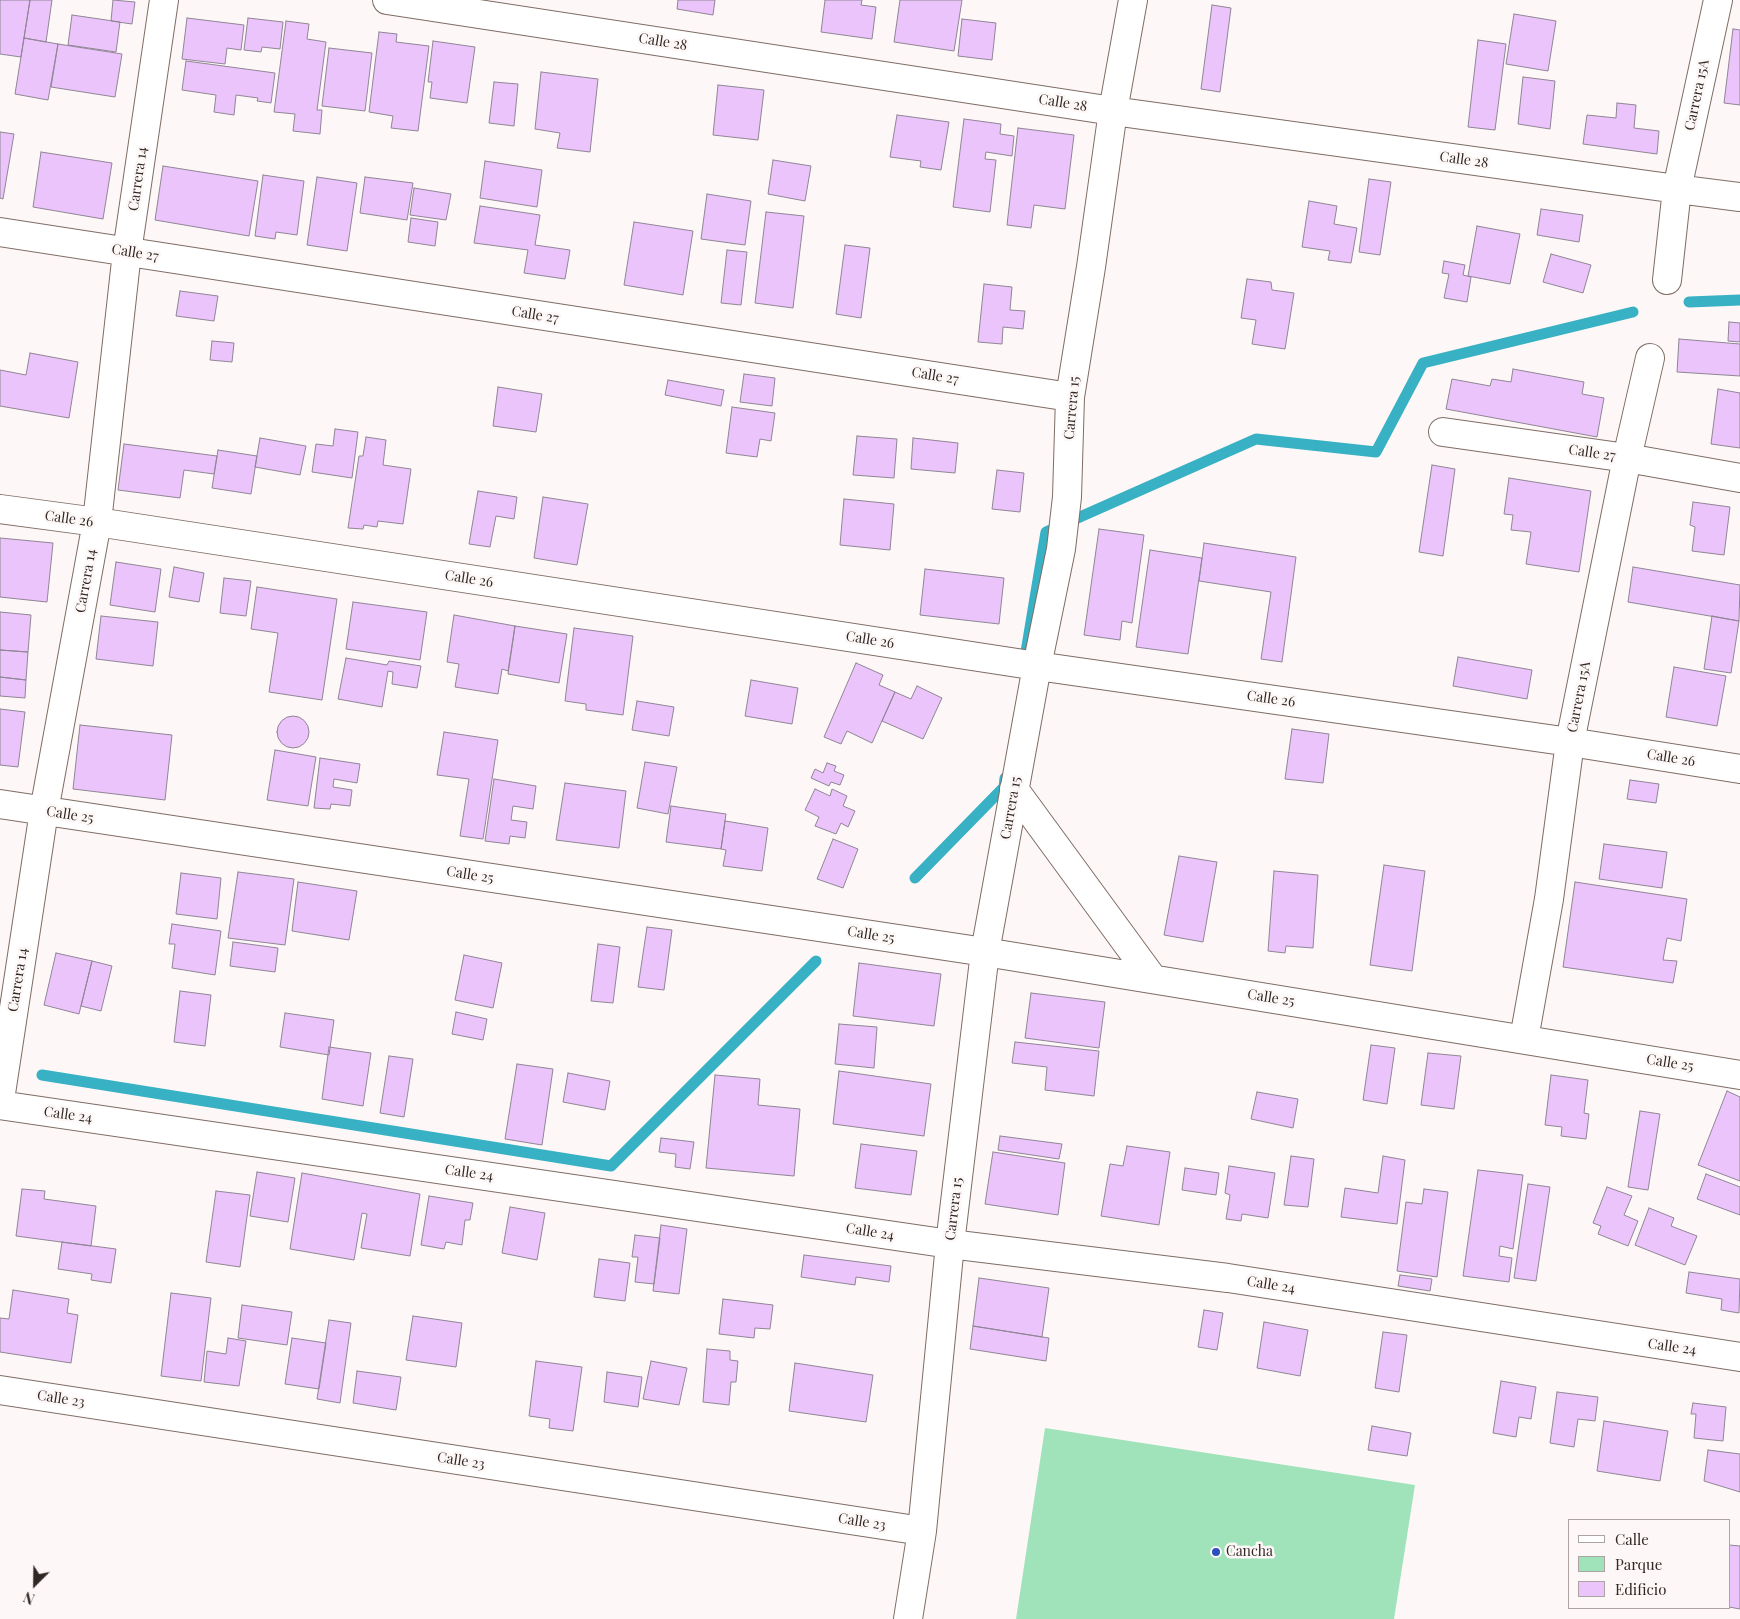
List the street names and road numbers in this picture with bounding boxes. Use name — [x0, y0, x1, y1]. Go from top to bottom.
street label: Calle 28 — [637, 30, 689, 54]
street label: Carrera 15A — [1681, 58, 1713, 132]
street label: Calle 28 — [1037, 91, 1089, 115]
street label: Carrera 14 — [125, 146, 151, 212]
street label: Calle 28 — [1439, 148, 1489, 172]
street label: Calle 27 — [110, 241, 160, 265]
street label: Calle 27 — [510, 303, 560, 327]
street label: Calle 27 — [910, 364, 960, 388]
street label: Carrera 15 — [1061, 376, 1083, 440]
street label: Calle 27 — [1567, 441, 1617, 465]
street label: Calle 26 — [44, 507, 94, 531]
street label: Carrera 14 — [72, 548, 100, 614]
street label: Calle 26 — [443, 567, 495, 591]
street label: Calle 26 — [844, 628, 896, 652]
street label: Carrera 15A — [1564, 660, 1594, 734]
street label: Calle 26 — [1246, 687, 1296, 711]
street label: Calle 26 — [1645, 746, 1697, 770]
street label: Carrera 15 — [997, 775, 1025, 841]
street label: Calle 25 — [45, 803, 95, 827]
street label: Calle 25 — [445, 863, 495, 887]
street label: Calle 25 — [846, 923, 896, 947]
street label: Carrera 14 — [5, 947, 31, 1013]
street label: Calle 25 — [1246, 986, 1296, 1010]
street label: Calle 25 — [1645, 1051, 1695, 1075]
street label: Calle 24 — [43, 1103, 93, 1127]
street label: Calle 24 — [444, 1161, 494, 1185]
street label: Carrera 15 — [942, 1177, 966, 1241]
street label: Calle 24 — [845, 1220, 895, 1244]
street label: Calle 24 — [1246, 1273, 1296, 1297]
street label: Calle 24 — [1647, 1335, 1697, 1359]
street label: Calle 23 — [36, 1387, 86, 1411]
street label: Calle 23 — [436, 1449, 486, 1473]
street label: Calle 23 — [837, 1510, 887, 1534]

